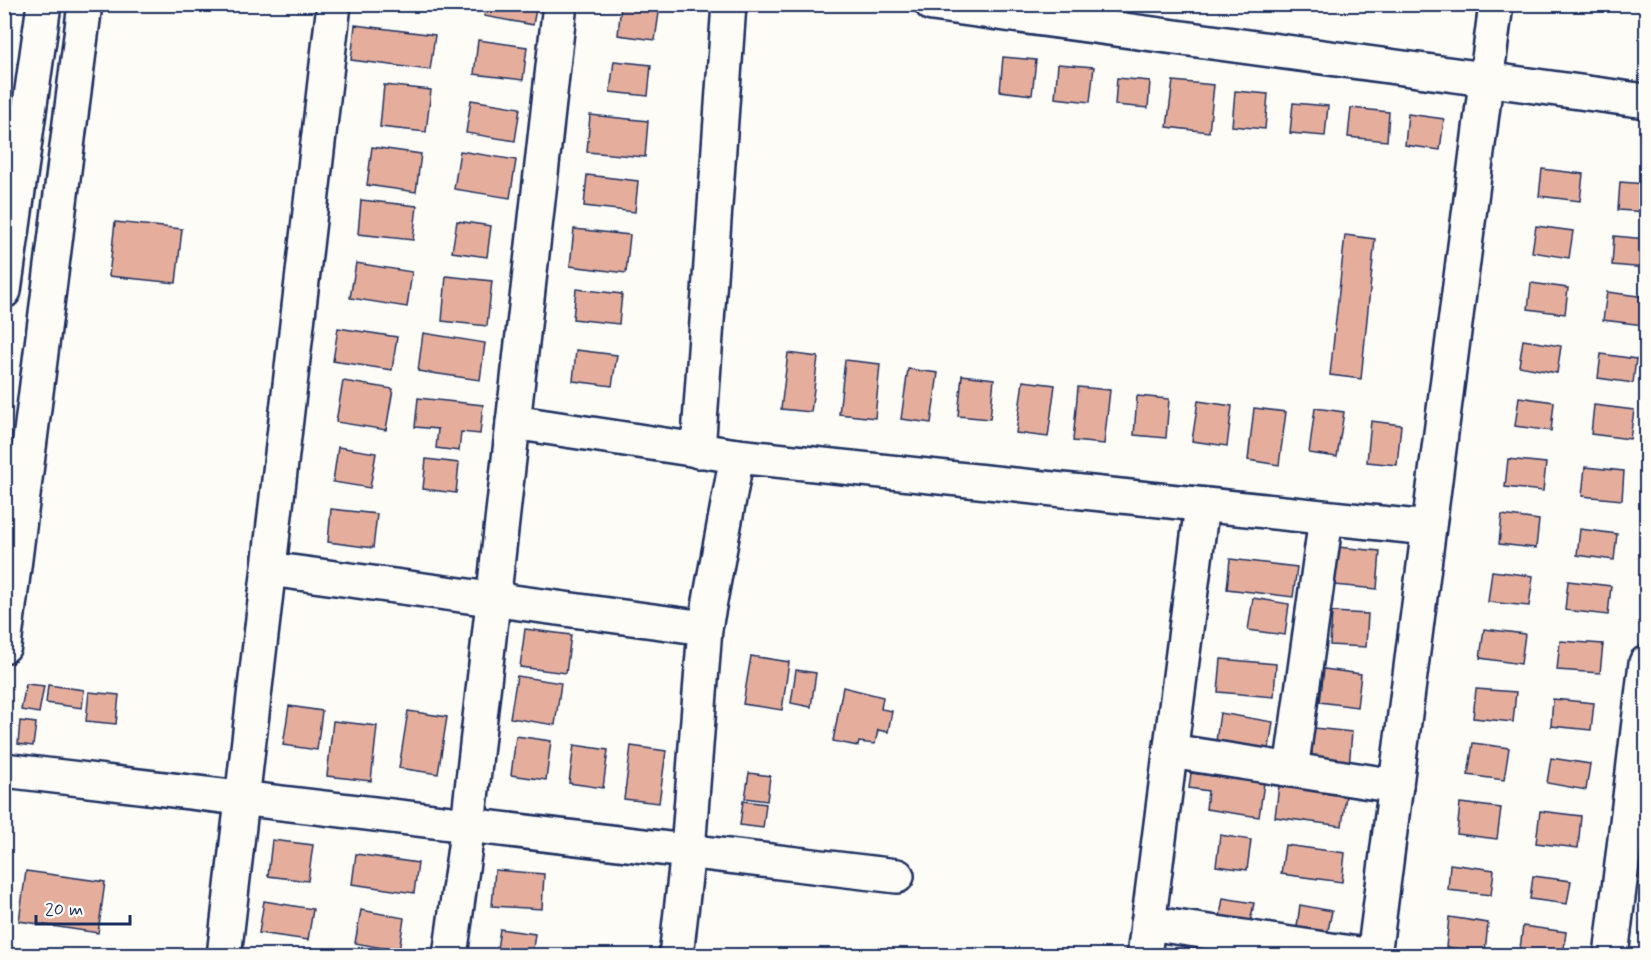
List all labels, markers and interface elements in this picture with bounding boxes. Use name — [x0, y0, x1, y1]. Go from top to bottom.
scale bar — [36, 888, 130, 926]
text: 20 m — [45, 898, 83, 922]

